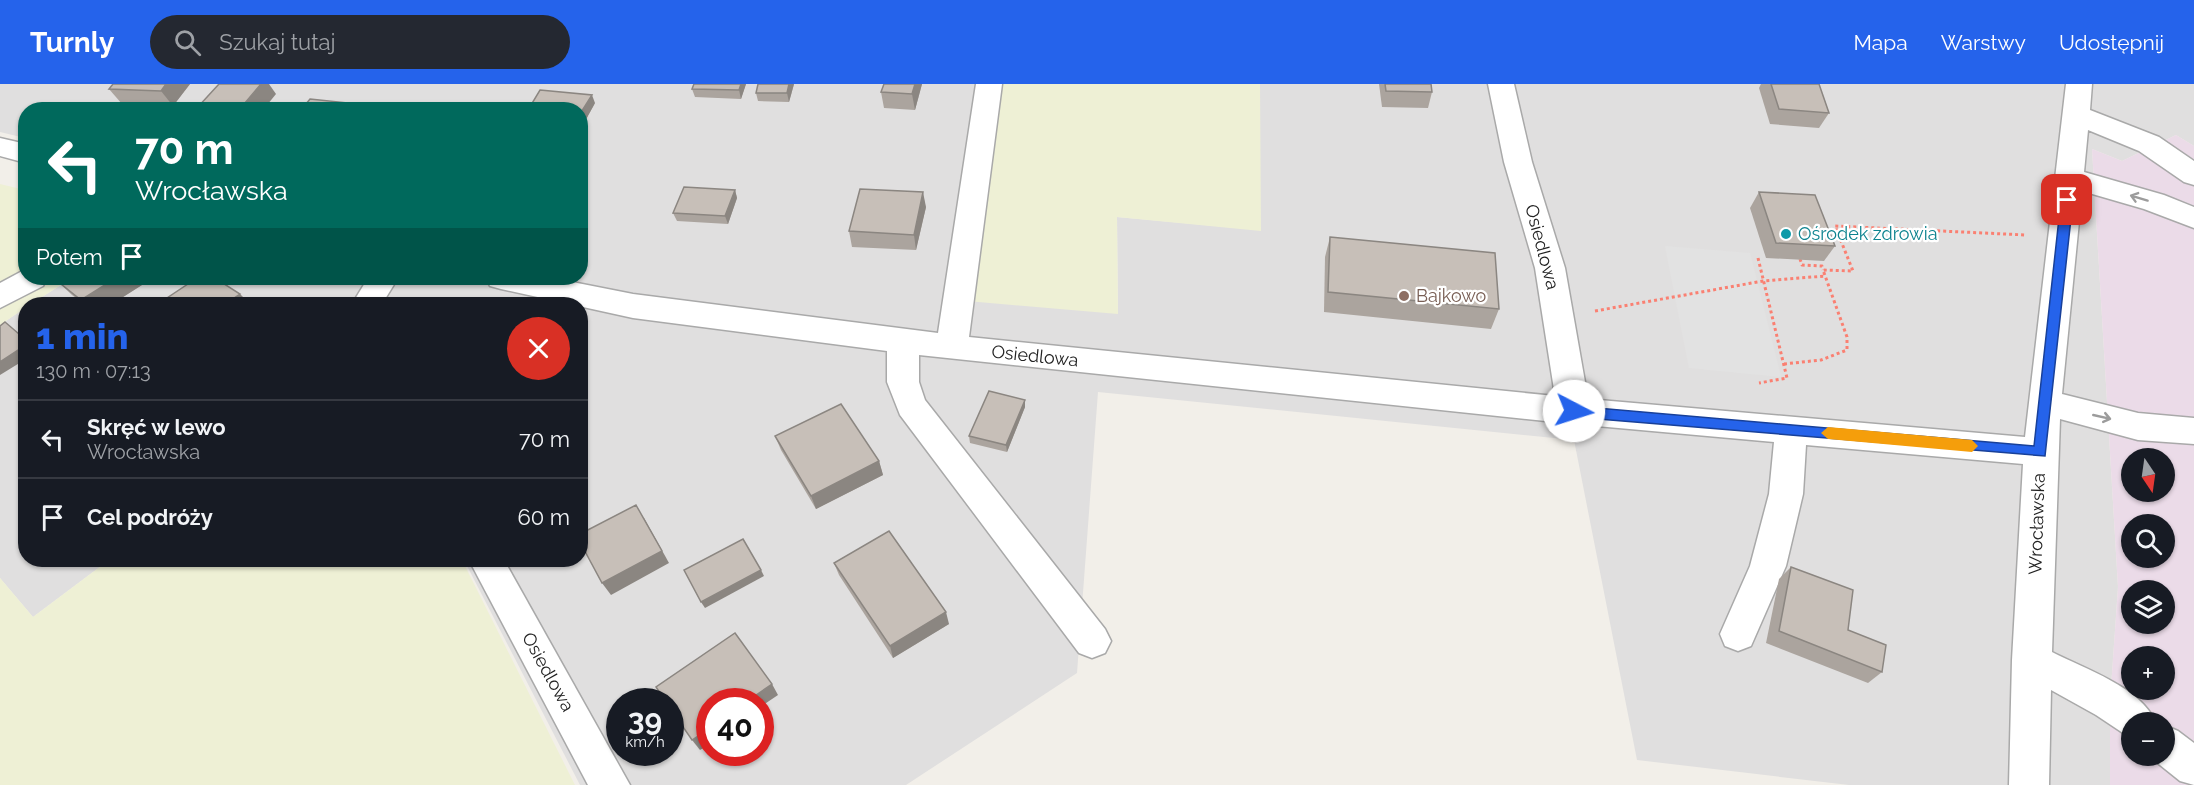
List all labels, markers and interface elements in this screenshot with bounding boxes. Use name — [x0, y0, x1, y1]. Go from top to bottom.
search box — [150, 15, 570, 69]
text: Turnly — [30, 26, 114, 59]
icon: search — [171, 26, 204, 59]
text: Szukaj tutaj — [219, 29, 335, 55]
text: Mapa — [1853, 30, 1908, 55]
text: Warstwy — [1941, 30, 2026, 55]
text: Udostępnij — [2059, 30, 2164, 55]
text: 70 m — [135, 125, 234, 174]
icon: left — [36, 126, 114, 204]
pin — [2041, 174, 2092, 225]
text: Wrocławska — [135, 175, 288, 206]
icon: arrive — [2050, 183, 2083, 216]
one-way arrow — [2130, 192, 2149, 203]
street label: Osiedlowa — [1521, 202, 1564, 292]
place label: Ośrodek zdrowia — [1798, 223, 1937, 244]
marker: Ośrodek zdrowia — [1779, 227, 1793, 241]
icon: arrive — [115, 240, 148, 273]
text: Potem — [36, 244, 103, 270]
place label: Bajkowo — [1416, 285, 1487, 306]
marker: Bajkowo — [1397, 289, 1411, 303]
text: 1 min — [36, 315, 128, 357]
button: close — [507, 317, 570, 380]
street label: Osiedlowa — [990, 340, 1080, 371]
text: 130 m · 07:13 — [36, 359, 151, 383]
position arrow — [1542, 379, 1606, 443]
one-way arrow — [2093, 411, 2112, 423]
text: Skręć w lewo — [87, 414, 226, 440]
icon: left — [36, 423, 69, 456]
text: 70 m — [519, 426, 570, 452]
text: Wrocławska — [87, 440, 200, 464]
north arrow — [2121, 448, 2175, 502]
map controls — [2121, 448, 2175, 766]
street label: Wrocławska — [2024, 473, 2049, 575]
icon: arrive — [36, 501, 69, 534]
text: Cel podróży — [87, 504, 213, 530]
text: 60 m — [517, 504, 570, 530]
button: search — [2121, 514, 2175, 568]
button: layers — [2121, 580, 2175, 634]
street label: Osiedlowa — [518, 628, 579, 715]
button: + — [2121, 646, 2175, 700]
speed limit sign: 40 — [696, 688, 774, 766]
text: 39 — [628, 702, 662, 737]
button: − — [2121, 712, 2175, 766]
text: km/h — [625, 733, 665, 751]

